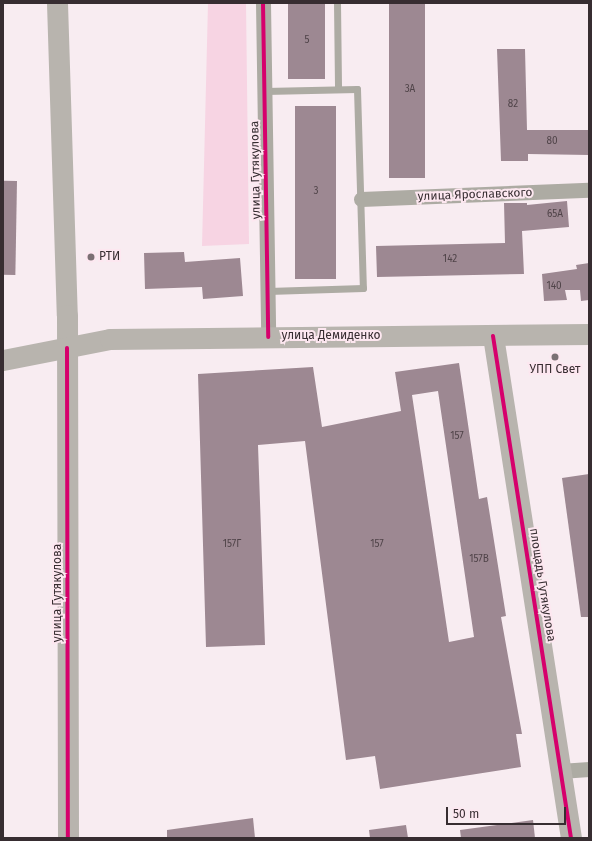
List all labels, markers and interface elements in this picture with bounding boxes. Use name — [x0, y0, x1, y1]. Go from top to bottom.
house number: 5 — [304, 35, 310, 47]
house number: 3А — [405, 84, 415, 96]
house number: 82 — [508, 99, 518, 111]
street label: улица Гутякулова — [248, 121, 264, 219]
house number: 80 — [546, 136, 558, 148]
house number: 3 — [314, 186, 318, 198]
street label: улица Ярославского — [417, 186, 533, 204]
house number: 65А — [547, 209, 563, 221]
place label: РТИ — [99, 250, 120, 264]
marker: РТИ — [86, 252, 96, 262]
house number: 142 — [443, 254, 457, 266]
house number: 140 — [546, 281, 562, 293]
street label: улица Демиденко — [281, 329, 381, 343]
marker: УПП Свет — [550, 352, 560, 362]
place label: УПП Свет — [530, 363, 580, 377]
house number: 157 — [450, 431, 464, 443]
street label: площадь Гутякулова — [526, 527, 558, 643]
house number: 157Г — [223, 539, 241, 551]
house number: 157 — [370, 539, 384, 551]
street label: улица Гутякулова — [51, 544, 65, 642]
house number: 157В — [469, 554, 489, 566]
scale bar — [448, 799, 568, 825]
text: 50 m — [453, 807, 479, 821]

